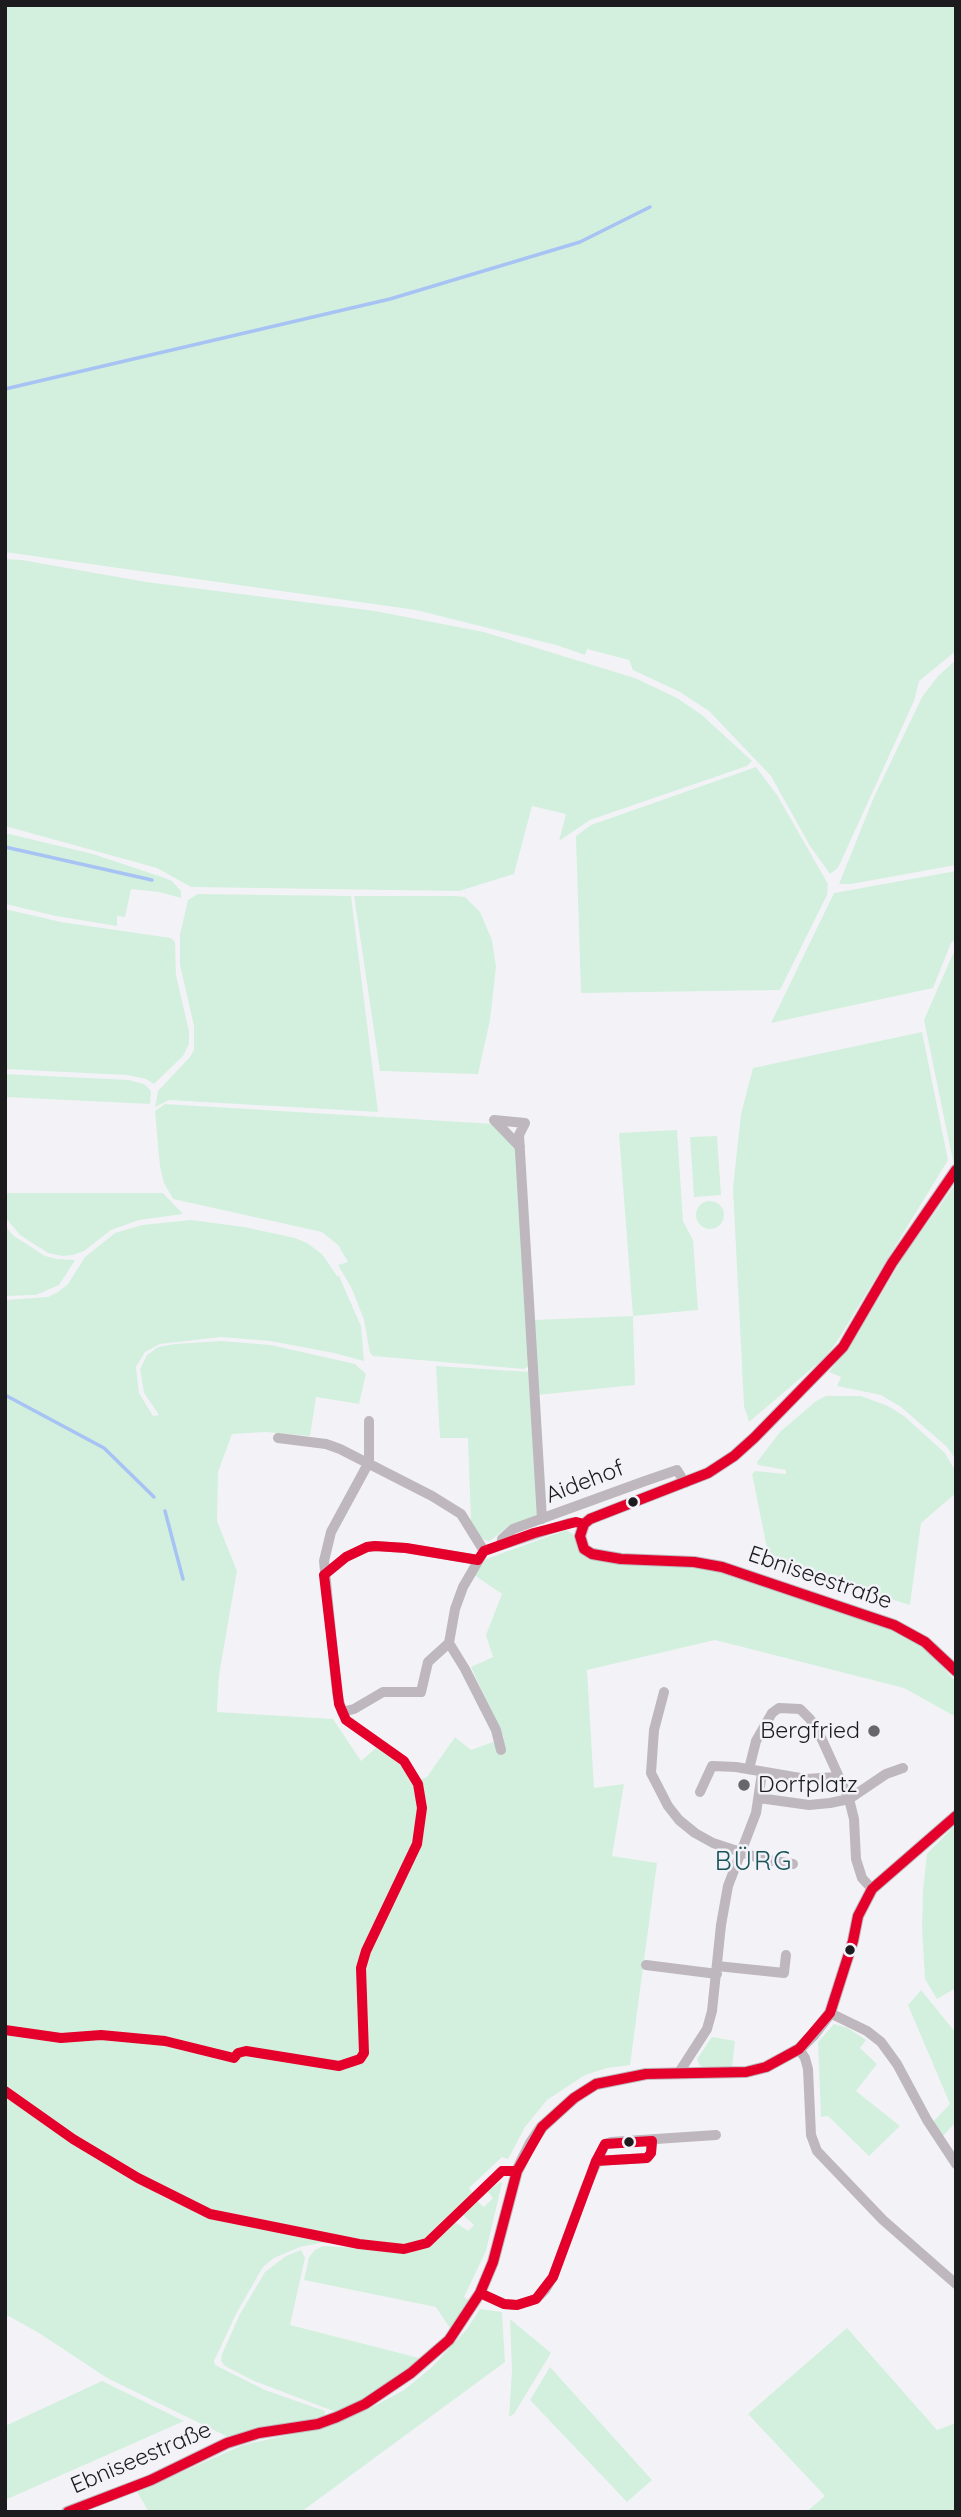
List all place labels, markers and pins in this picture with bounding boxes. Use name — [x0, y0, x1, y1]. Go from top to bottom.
unlabelled marker — [626, 1495, 640, 1509]
place label: Bergfried — [760, 1717, 860, 1745]
marker: Bergfried — [866, 1723, 882, 1739]
place label: Dorfplatz — [758, 1771, 858, 1799]
marker: Dorfplatz — [736, 1777, 752, 1793]
unlabelled marker — [843, 1943, 857, 1957]
unlabelled marker — [622, 2135, 636, 2149]

